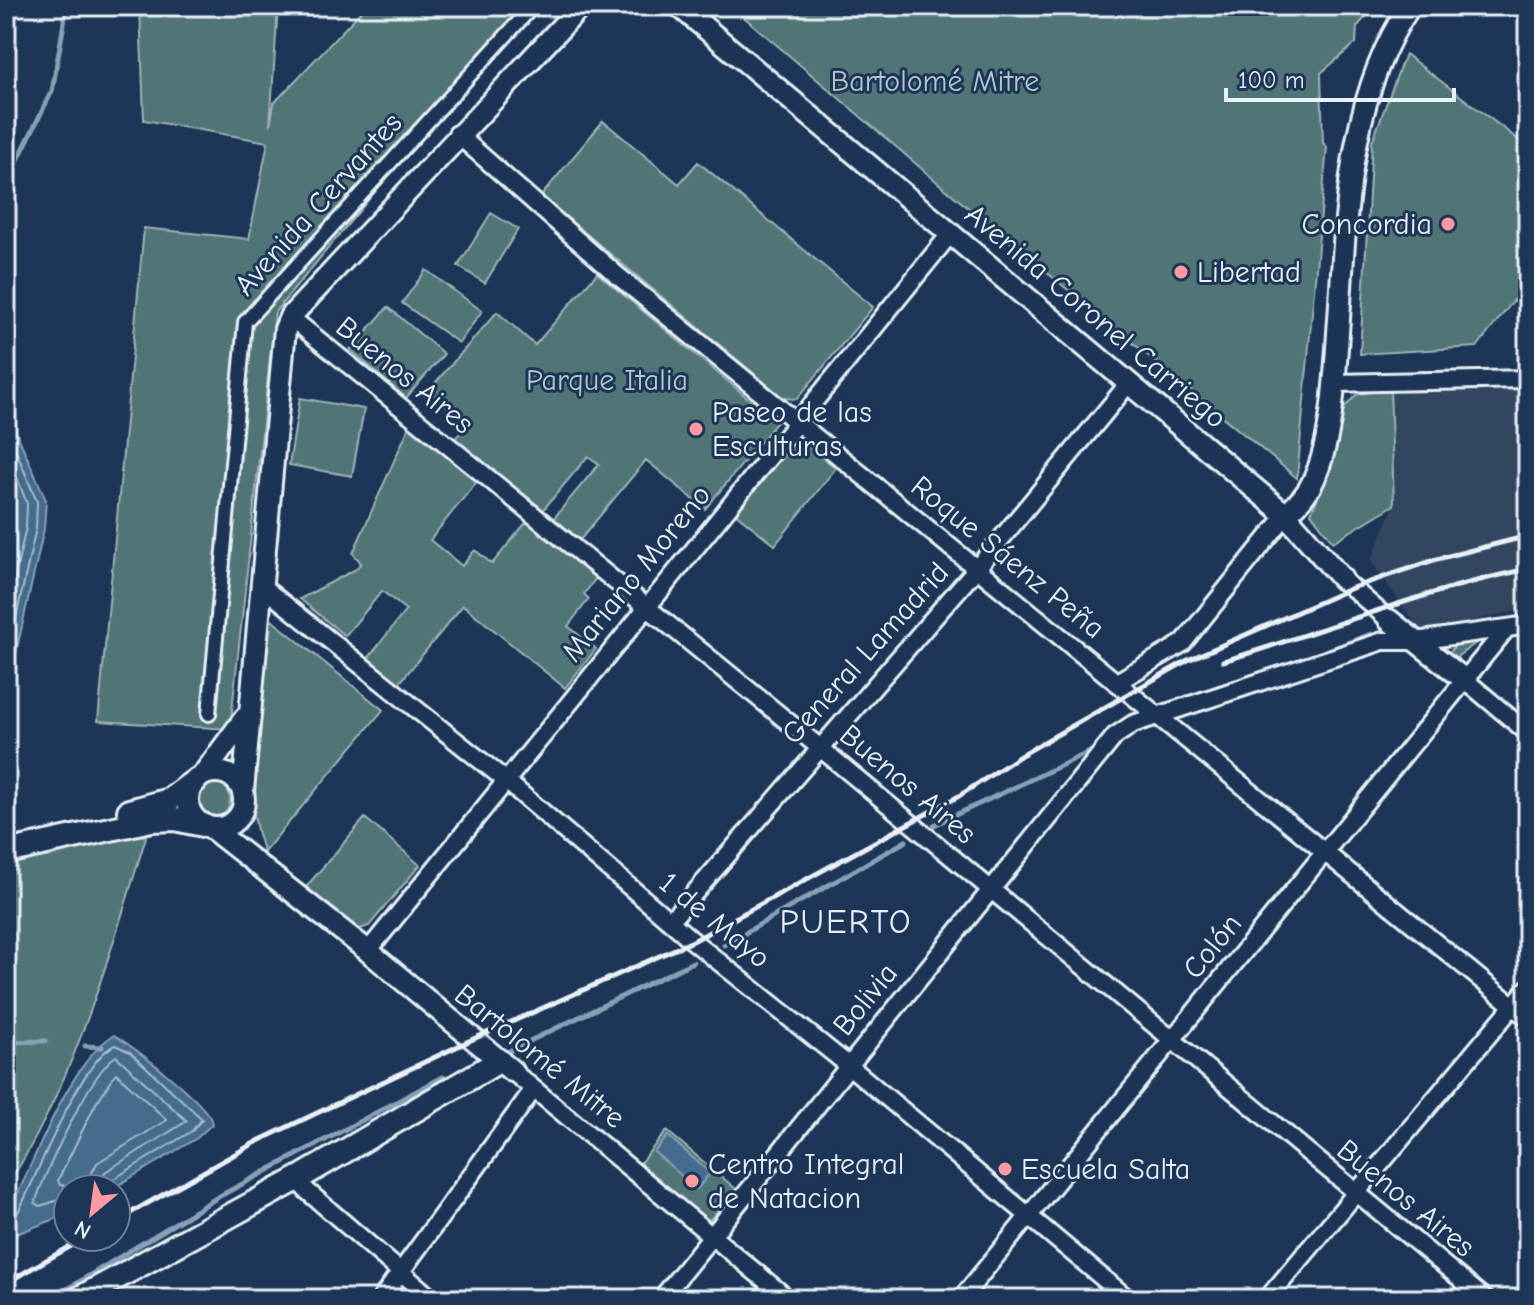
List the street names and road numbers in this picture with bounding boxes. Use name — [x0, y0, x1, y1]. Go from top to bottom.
street label: Avenida Cervantes — [227, 106, 410, 303]
street label: Avenida Coronel Carriego — [958, 197, 1233, 436]
street label: Buenos Aires — [329, 309, 481, 441]
street label: Roque Sáenz Peña — [904, 469, 1111, 646]
street label: Mariano Moreno — [554, 478, 718, 669]
street label: General Lamadrid — [775, 555, 956, 751]
street label: Buenos Aires — [833, 717, 983, 851]
street label: 1 de Mayo — [652, 865, 777, 976]
street label: Colón — [1176, 907, 1249, 986]
street label: Bolivia — [826, 956, 905, 1042]
street label: Bartolomé Mitre — [448, 977, 632, 1136]
street label: Buenos Aires — [1330, 1132, 1482, 1264]

